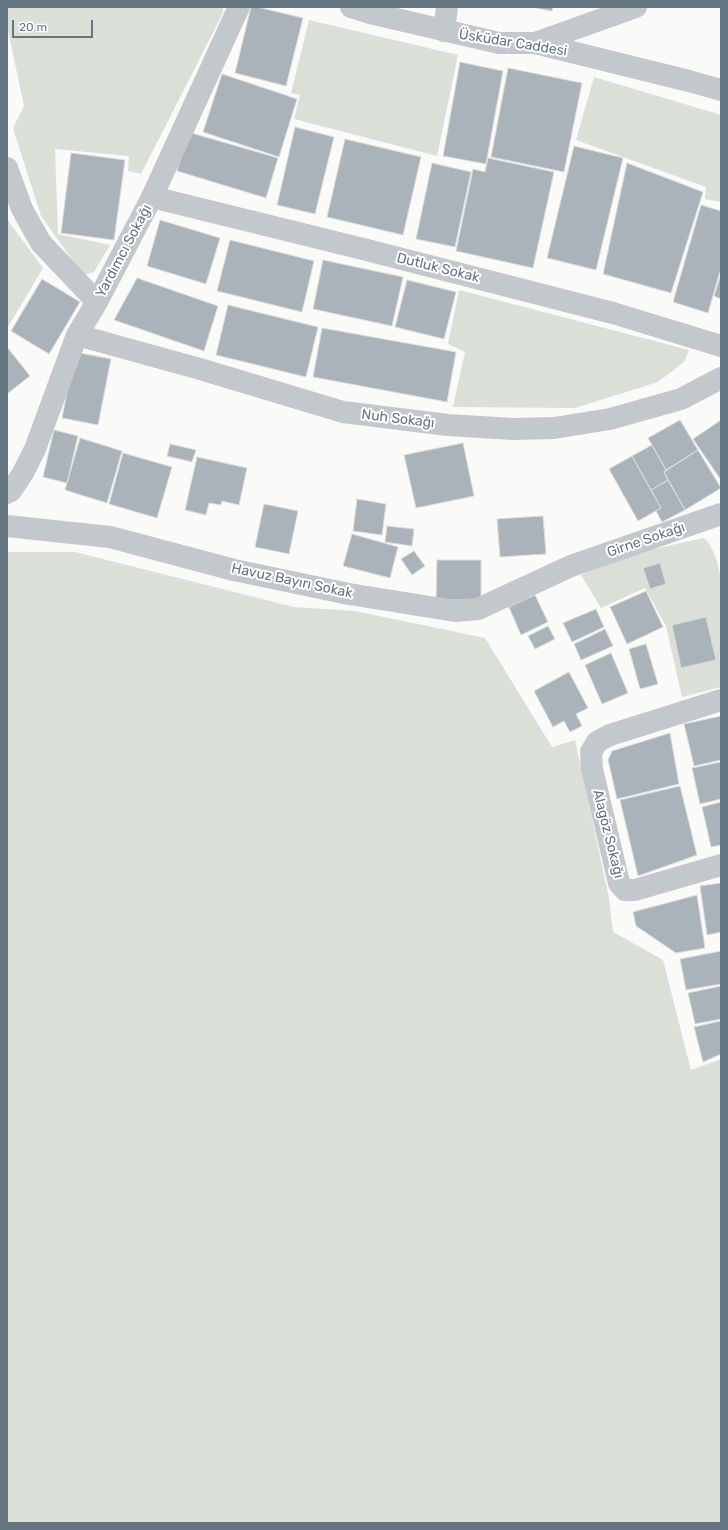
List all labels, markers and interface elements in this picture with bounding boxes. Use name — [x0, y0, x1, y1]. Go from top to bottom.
scale bar — [14, 12, 95, 38]
text: 20 m — [19, 20, 47, 34]
street label: Üsküdar Caddesi — [458, 26, 568, 60]
street label: Yardımcı Sokağı — [93, 202, 155, 300]
street label: Dutluk Sokak — [395, 250, 481, 286]
street label: Nuh Sokağı — [361, 406, 435, 432]
street label: Girne Sokağı — [605, 519, 687, 561]
street label: Havuz Bayırı Sokak — [230, 560, 354, 602]
street label: Alagöz Sokağı — [589, 788, 627, 880]

